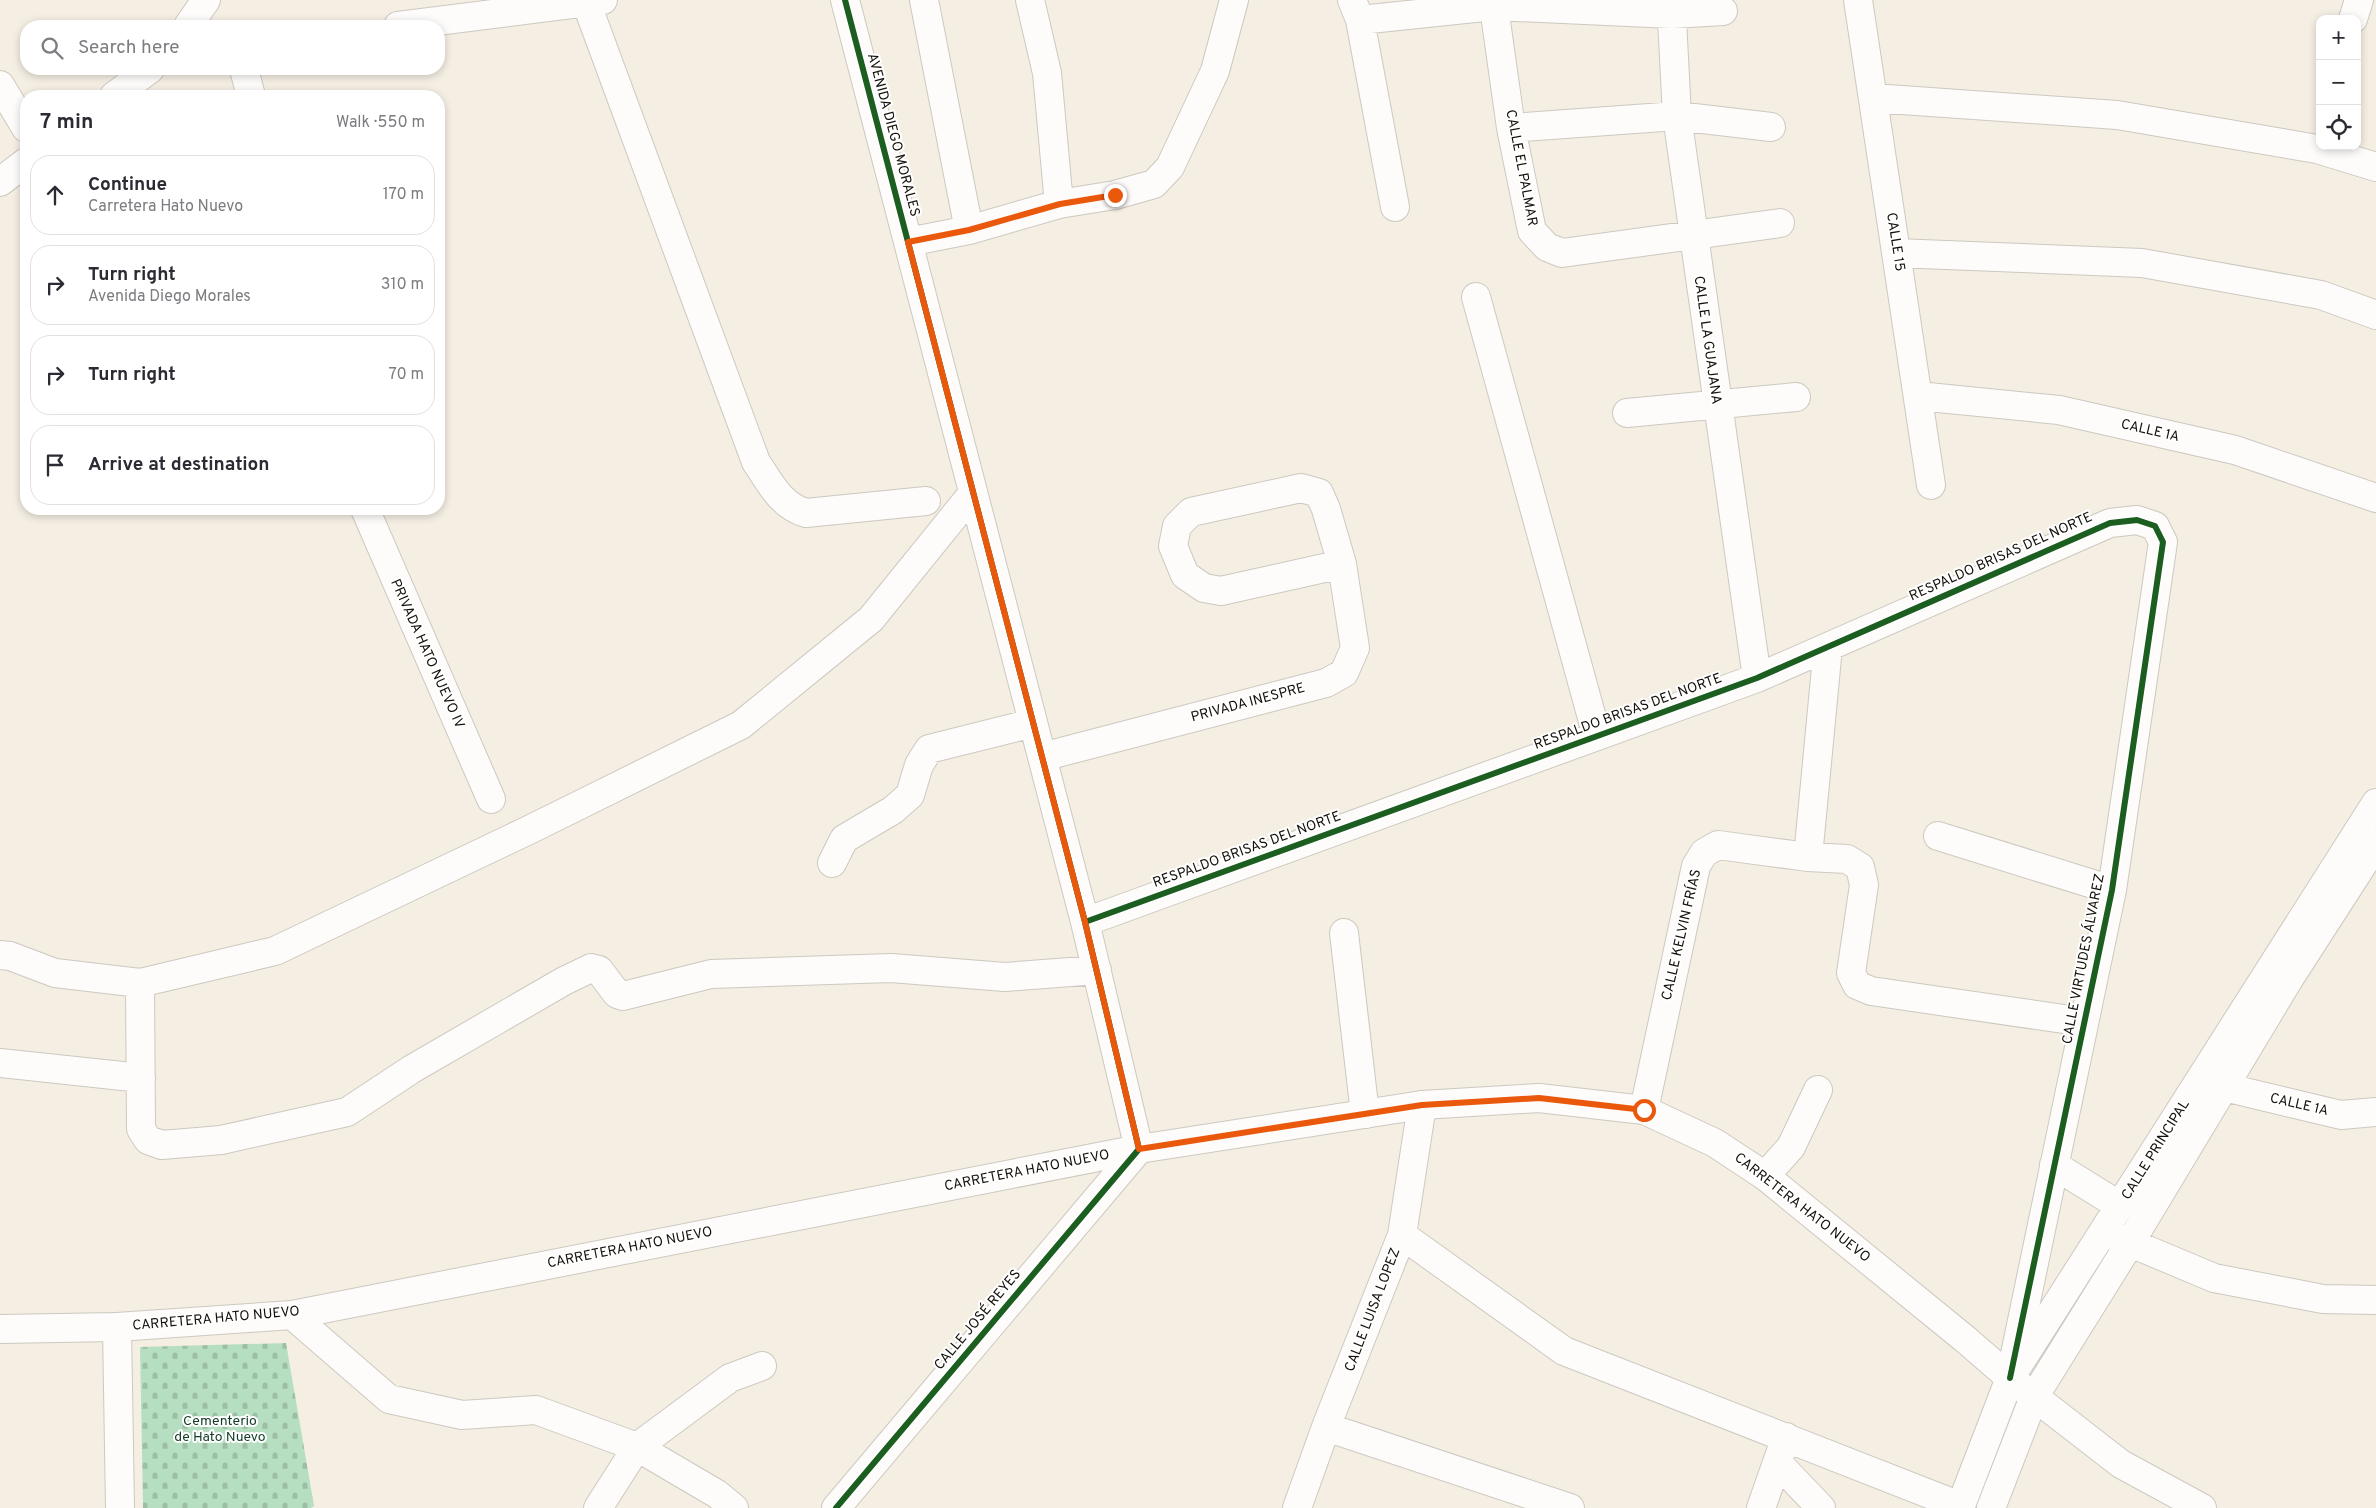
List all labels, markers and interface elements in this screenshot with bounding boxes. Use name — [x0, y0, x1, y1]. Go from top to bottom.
map controls — [2316, 15, 2361, 150]
button: + — [2316, 15, 2361, 60]
search box — [20, 20, 445, 75]
icon: search — [38, 34, 66, 62]
text: Search here — [78, 36, 180, 60]
street label: AVENIDA DIEGO MORALES — [863, 51, 923, 219]
button: − — [2316, 60, 2361, 105]
button: locate — [2316, 105, 2361, 150]
street label: CALLE EL PALMAR — [1501, 108, 1541, 228]
text: 7 min — [40, 109, 93, 136]
text: Walk · 550 m — [336, 113, 425, 133]
text: Continue — [88, 173, 167, 197]
icon: ahead — [41, 181, 69, 209]
route end — [1104, 184, 1127, 207]
text: 170 m — [383, 185, 424, 205]
text: Carretera Hato Nuevo — [88, 197, 243, 217]
street label: CALLE 15 — [1882, 211, 1908, 273]
text: Turn right — [88, 263, 176, 287]
icon: right — [41, 271, 69, 299]
text: 310 m — [381, 275, 424, 295]
street label: CALLE LA GUAJANA — [1690, 275, 1724, 405]
text: Avenida Diego Morales — [88, 287, 251, 307]
icon: right — [41, 361, 69, 389]
text: Turn right — [88, 363, 176, 387]
text: 70 m — [389, 365, 424, 385]
street label: CALLE 1A — [2119, 416, 2181, 446]
icon: arrive — [41, 451, 69, 479]
text: Arrive at destination — [88, 453, 269, 477]
street label: RESPALDO BRISAS DEL NORTE — [1907, 509, 2095, 605]
street label: PRIVADA HATO NUEVO IV — [386, 577, 468, 731]
street label: RESPALDO BRISAS DEL NORTE — [1532, 670, 1724, 754]
street label: PRIVADA INESPRE — [1189, 680, 1307, 726]
street label: RESPALDO BRISAS DEL NORTE — [1151, 808, 1343, 892]
street label: CALLE KELVIN FRÍAS — [1658, 868, 1705, 1002]
street label: CALLE VIRTUDES ÁLVAREZ — [2058, 872, 2109, 1046]
street label: CALLE 1A — [2268, 1090, 2330, 1120]
street label: CALLE PRINCIPAL — [2118, 1097, 2194, 1203]
route start — [1633, 1099, 1656, 1122]
street label: CARRETERA HATO NUEVO — [943, 1147, 1111, 1195]
street label: CARRETERA HATO NUEVO — [1731, 1150, 1873, 1266]
street label: CARRETERA HATO NUEVO — [546, 1224, 714, 1272]
street label: CALLE LUISA LOPEZ — [1342, 1246, 1404, 1374]
street label: CALLE JOSÉ REYES — [930, 1266, 1025, 1374]
street label: CARRETERA HATO NUEVO — [132, 1303, 300, 1335]
park label: Cementerio de Hato Nuevo — [174, 1413, 266, 1446]

